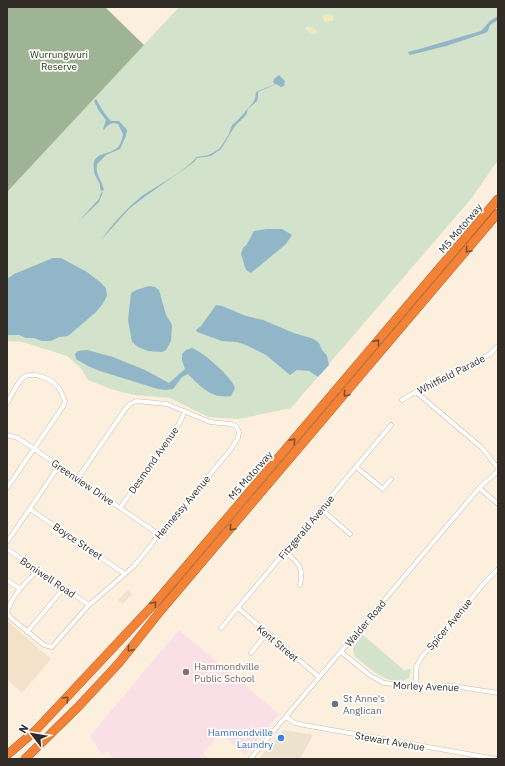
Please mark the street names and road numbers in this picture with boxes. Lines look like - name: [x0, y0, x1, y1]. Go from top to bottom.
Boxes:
- street label: M5 Motorway: [436, 201, 485, 256]
- street label: Whitfield Parade: [415, 352, 488, 397]
- street label: Desmond Avenue: [126, 424, 182, 496]
- street label: M5 Motorway: [226, 448, 275, 503]
- street label: Greenview Drive: [49, 457, 117, 509]
- street label: Hennessy Avenue: [152, 472, 213, 542]
- street label: Fitzgerald Avenue: [276, 492, 337, 562]
- street label: Boyce Street: [50, 520, 105, 563]
- street label: Boniwell Road: [17, 554, 78, 601]
- street label: Spicer Avenue: [424, 595, 475, 653]
- street label: Walder Road: [342, 597, 389, 649]
- street label: Kent Street: [254, 622, 302, 665]
- street label: Morley Avenue: [393, 679, 460, 694]
- street label: Stewart Avenue: [354, 729, 426, 754]

